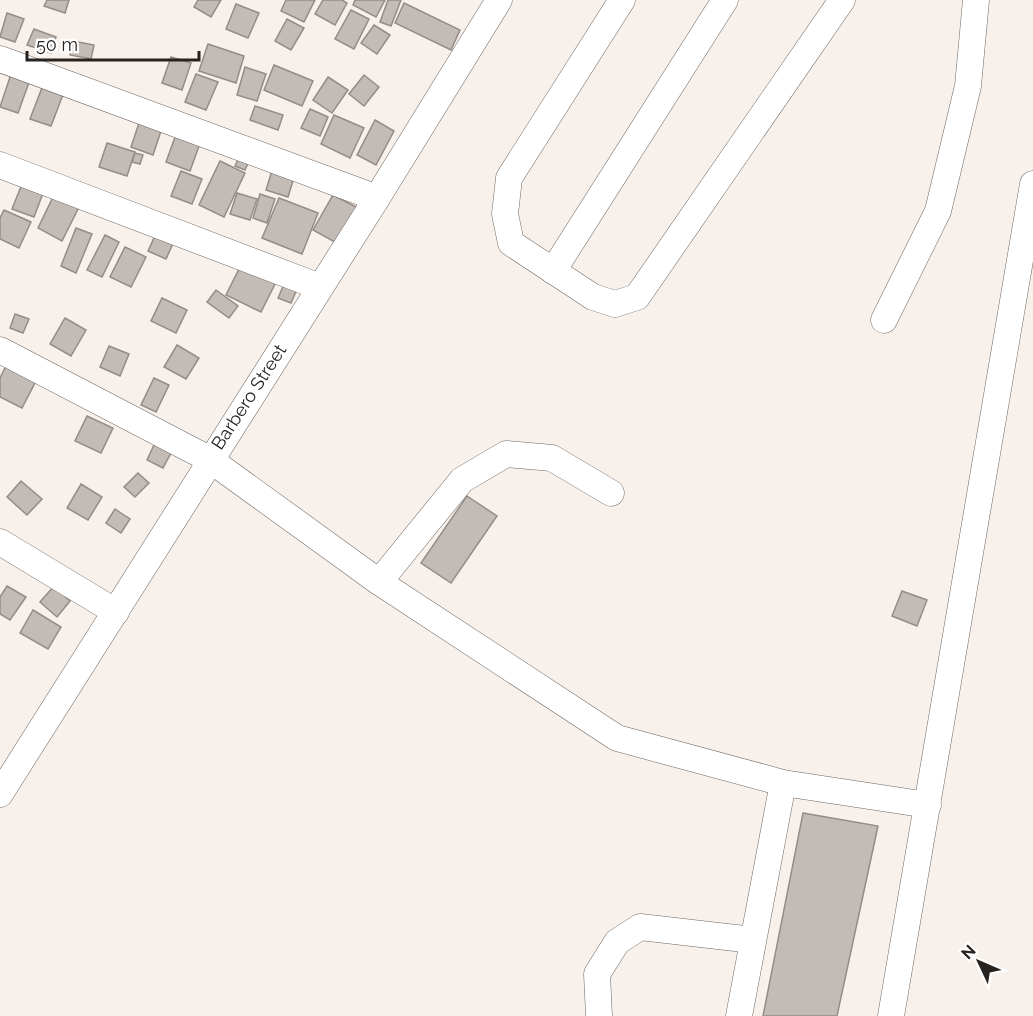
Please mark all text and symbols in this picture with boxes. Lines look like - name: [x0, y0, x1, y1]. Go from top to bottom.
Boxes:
- scale bar: [27, 24, 200, 62]
- text: 50 m: [36, 34, 78, 55]
- street label: Barbero Street: [207, 340, 290, 453]
- north arrow: [949, 932, 1009, 992]
- text: N: [957, 941, 980, 963]

